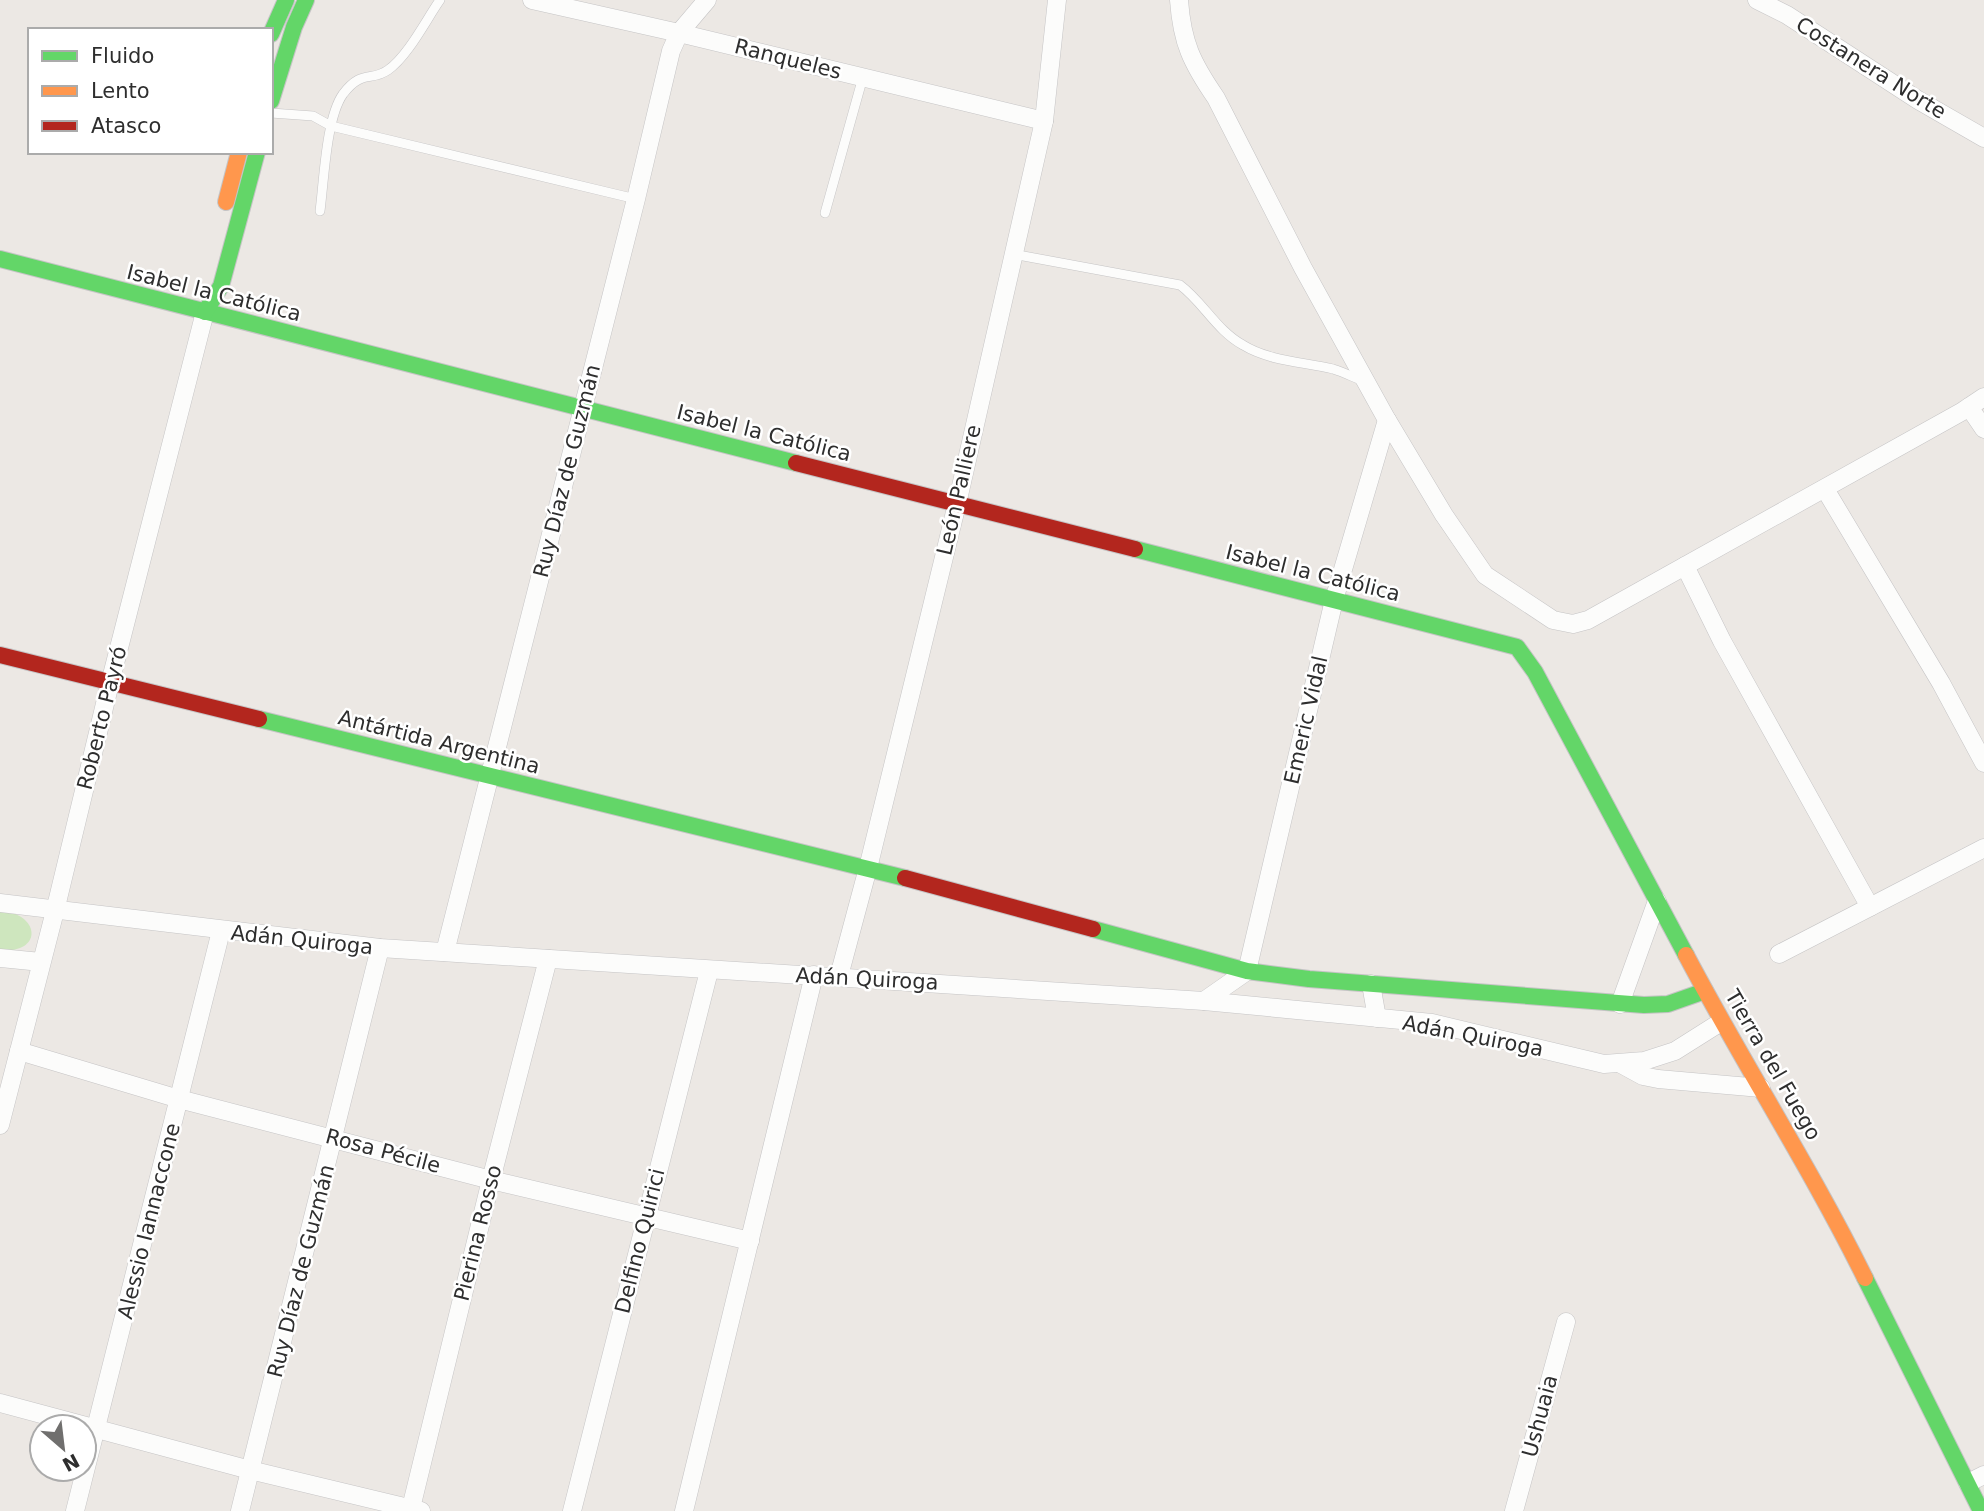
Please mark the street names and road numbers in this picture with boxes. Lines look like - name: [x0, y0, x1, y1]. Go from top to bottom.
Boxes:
- street label: Costanera Norte: [1792, 12, 1950, 124]
- street label: Ranqueles: [732, 34, 844, 84]
- street label: Isabel la Católica: [124, 260, 304, 326]
- street label: Ruy Díaz de Guzmán: [529, 362, 605, 580]
- street label: Isabel la Católica: [674, 400, 854, 466]
- street label: León Palliere: [932, 422, 986, 558]
- street label: Isabel la Católica: [1223, 540, 1403, 606]
- street label: Roberto Payró: [73, 644, 131, 792]
- street label: Emeric Vidal: [1280, 653, 1332, 787]
- street label: Antártida Argentina: [336, 705, 542, 779]
- street label: Adán Quiroga: [230, 921, 374, 959]
- street label: Adán Quiroga: [795, 963, 939, 995]
- street label: Tierra del Fuego: [1720, 985, 1826, 1144]
- street label: Adán Quiroga: [1400, 1011, 1546, 1061]
- street label: Alessio Iannaccone: [113, 1121, 185, 1321]
- street label: Rosa Pécile: [323, 1124, 443, 1178]
- street label: Ruy Díaz de Guzmán: [263, 1162, 339, 1380]
- street label: Pierina Rosso: [449, 1162, 507, 1304]
- street label: Delfino Quirici: [610, 1166, 670, 1316]
- street label: Ushuaia: [1517, 1372, 1563, 1460]

